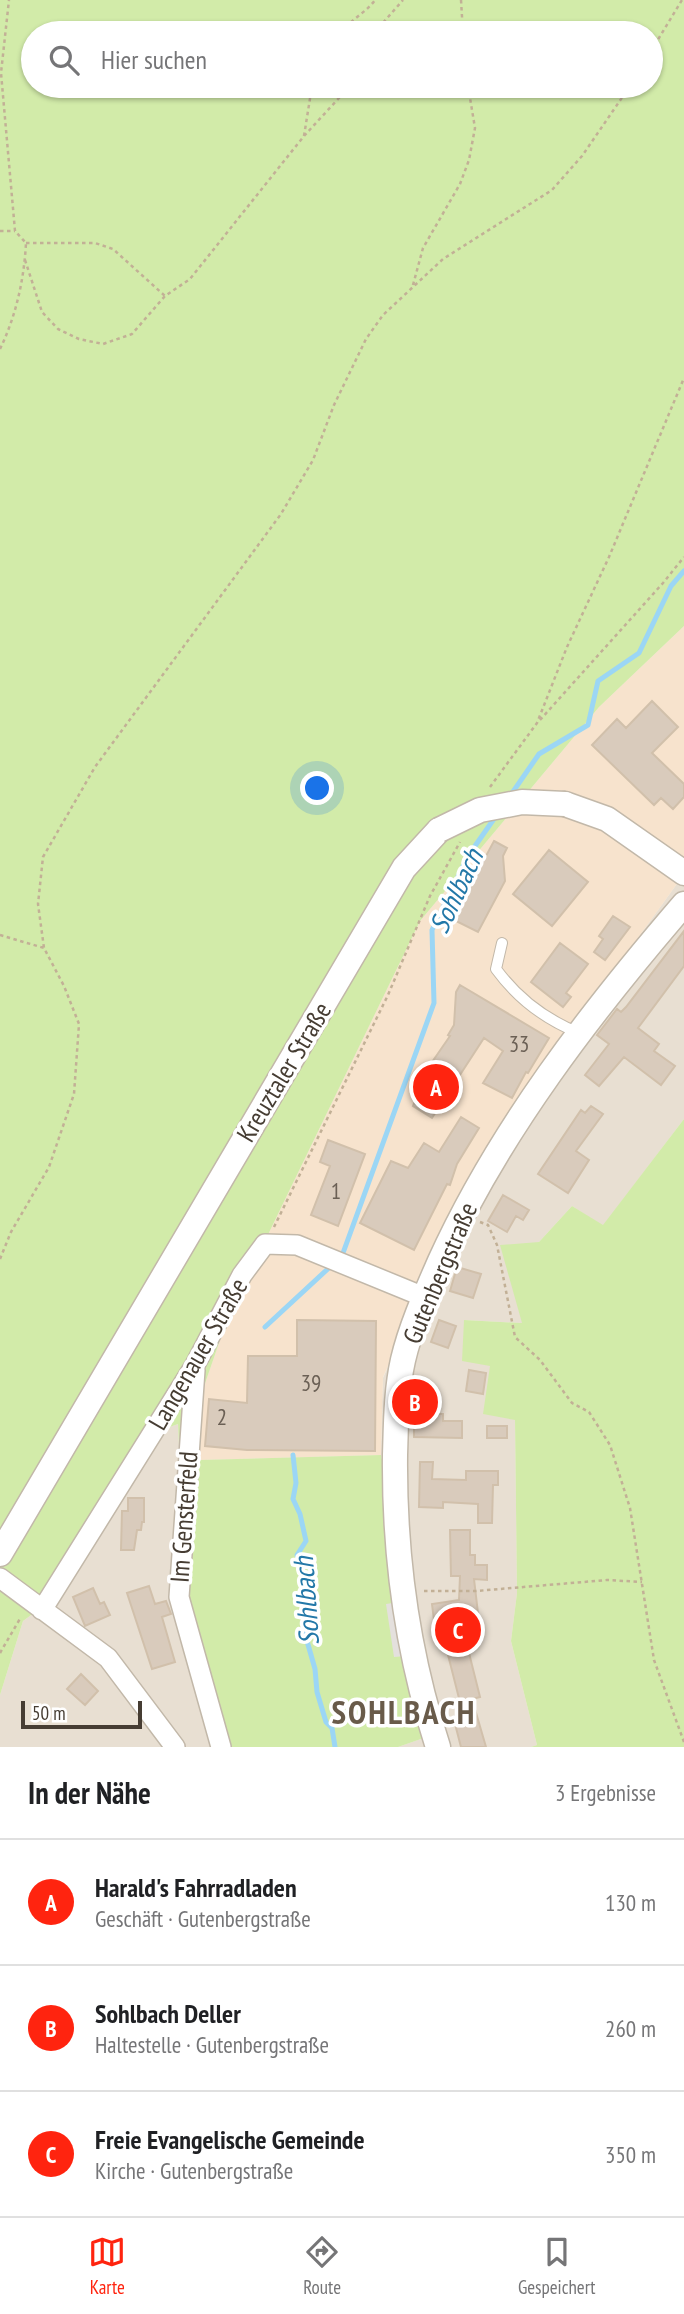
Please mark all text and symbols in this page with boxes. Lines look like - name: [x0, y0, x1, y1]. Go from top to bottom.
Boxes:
- search box: [21, 21, 663, 98]
- icon: search: [45, 41, 83, 79]
- text: Hier suchen: [101, 43, 207, 76]
- your location: [300, 771, 334, 805]
- water label: Sohlbach: [420, 841, 492, 939]
- street label: Kreuztaler Straße: [229, 996, 338, 1148]
- house number: 33: [509, 1029, 529, 1058]
- pin: A: [413, 1061, 459, 1113]
- house number: 1: [331, 1176, 341, 1205]
- street label: Gutenbergstraße: [395, 1197, 484, 1348]
- street label: Langenauer Straße: [141, 1272, 254, 1436]
- house number: 39: [301, 1368, 321, 1397]
- pin: B: [392, 1376, 438, 1428]
- house number: 2: [217, 1402, 227, 1431]
- street label: Im Gensterfeld: [162, 1450, 205, 1584]
- water label: Sohlbach: [284, 1554, 327, 1647]
- pin: C: [435, 1604, 481, 1656]
- district label: SOHLBACH: [332, 1690, 476, 1733]
- scale bar: [21, 1698, 142, 1730]
- text: 50 m: [32, 1701, 66, 1725]
- text: In der Nähe: [28, 1773, 151, 1812]
- text: 3 Ergebnisse: [555, 1778, 656, 1807]
- text: Harald's Fahrradladen: [95, 1871, 297, 1904]
- text: A: [45, 1888, 57, 1917]
- text: 130 m: [605, 1888, 656, 1917]
- text: Geschäft · Gutenbergstraße: [95, 1904, 311, 1933]
- text: Sohlbach Deller: [95, 1997, 241, 2030]
- text: B: [45, 2014, 57, 2043]
- text: 260 m: [605, 2014, 656, 2043]
- text: Haltestelle · Gutenbergstraße: [95, 2030, 329, 2059]
- text: Freie Evangelische Gemeinde: [95, 2123, 365, 2156]
- text: C: [46, 2140, 56, 2169]
- text: 350 m: [605, 2140, 656, 2169]
- text: Kirche · Gutenbergstraße: [95, 2156, 293, 2185]
- tab: Karte: [88, 2233, 126, 2299]
- tab: Route: [303, 2233, 341, 2299]
- tab: Gespeichert: [518, 2233, 596, 2299]

